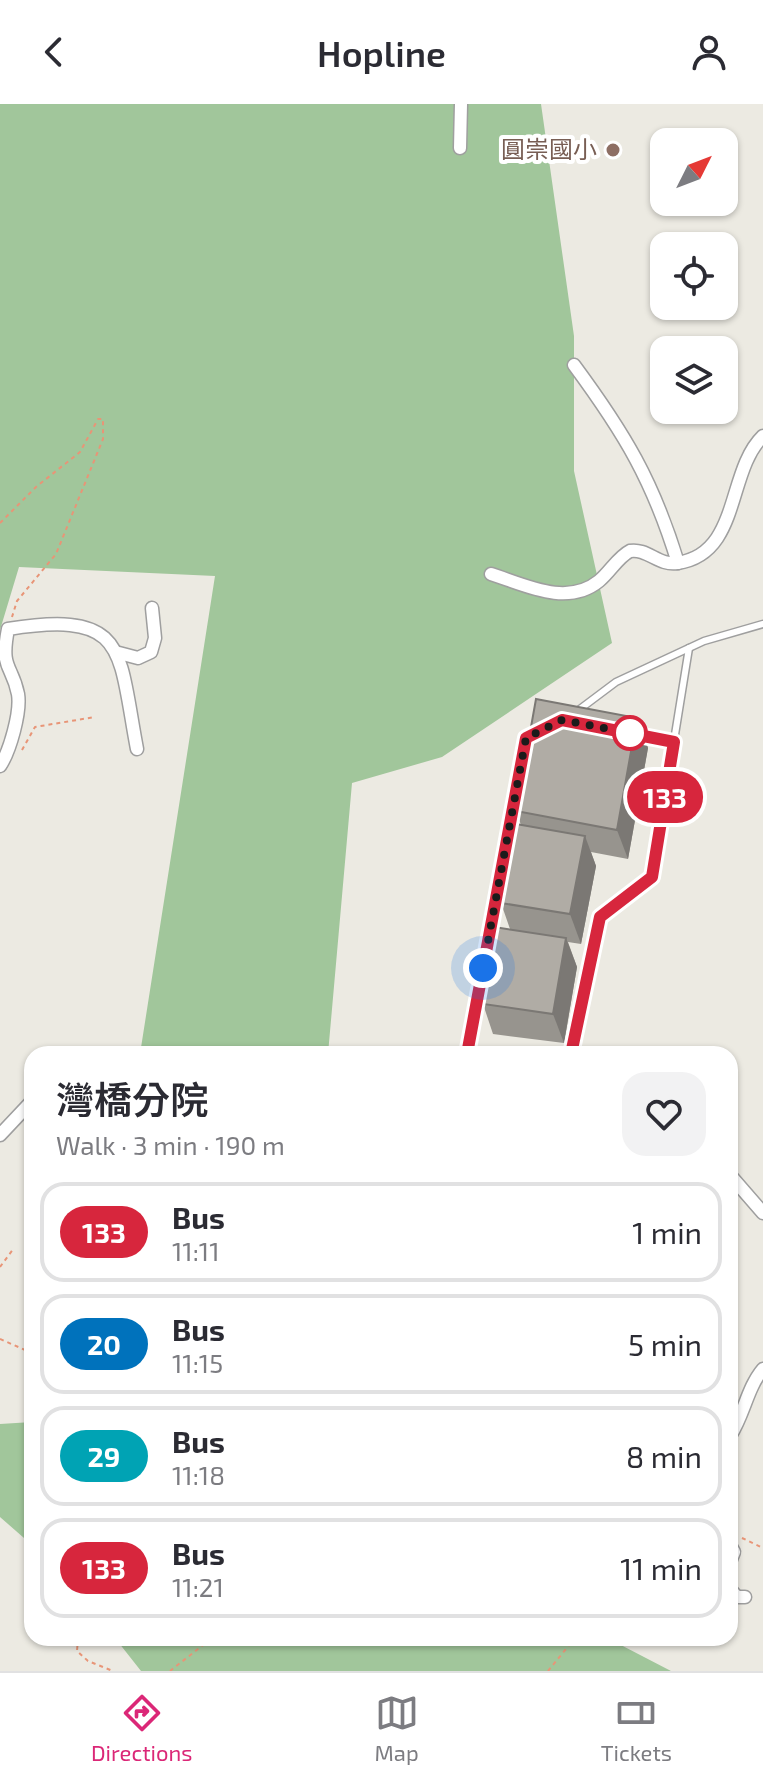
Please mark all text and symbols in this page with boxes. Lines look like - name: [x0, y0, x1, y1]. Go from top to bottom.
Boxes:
- icon: back: [32, 30, 76, 74]
- icon: person: [687, 30, 731, 74]
- text: Hopline: [317, 31, 446, 74]
- north arrow: [650, 128, 738, 216]
- map controls: [650, 128, 738, 424]
- place label: 圓崇國小: [501, 134, 597, 163]
- marker: 圓崇國小: [604, 141, 622, 159]
- button: locate: [650, 232, 738, 320]
- button: layers: [650, 336, 738, 424]
- unlabelled marker: [613, 716, 647, 750]
- line badge: 133: [619, 771, 711, 823]
- text: 133: [643, 780, 687, 814]
- your location: [463, 948, 503, 988]
- button: heart: [622, 1072, 706, 1156]
- text: 灣橋分院: [56, 1076, 208, 1122]
- text: Walk · 3 min · 190 m: [56, 1129, 285, 1160]
- text: Bus: [172, 1199, 225, 1235]
- text: 1 min: [632, 1214, 702, 1250]
- text: 133: [82, 1215, 126, 1249]
- text: 11:11: [172, 1235, 220, 1266]
- text: Bus: [172, 1311, 225, 1347]
- text: 5 min: [628, 1326, 702, 1362]
- text: 20: [87, 1327, 121, 1361]
- text: 11:15: [172, 1347, 223, 1378]
- text: Bus: [172, 1423, 225, 1459]
- text: 8 min: [626, 1438, 702, 1474]
- text: 29: [88, 1439, 120, 1473]
- text: 11:18: [172, 1459, 225, 1490]
- text: Bus: [172, 1535, 225, 1571]
- text: 11 min: [620, 1550, 702, 1586]
- text: 133: [82, 1551, 126, 1585]
- text: 11:21: [172, 1571, 224, 1602]
- tab: Directions: [91, 1691, 192, 1765]
- tab: Map: [375, 1691, 419, 1765]
- tab: Tickets: [601, 1691, 672, 1765]

